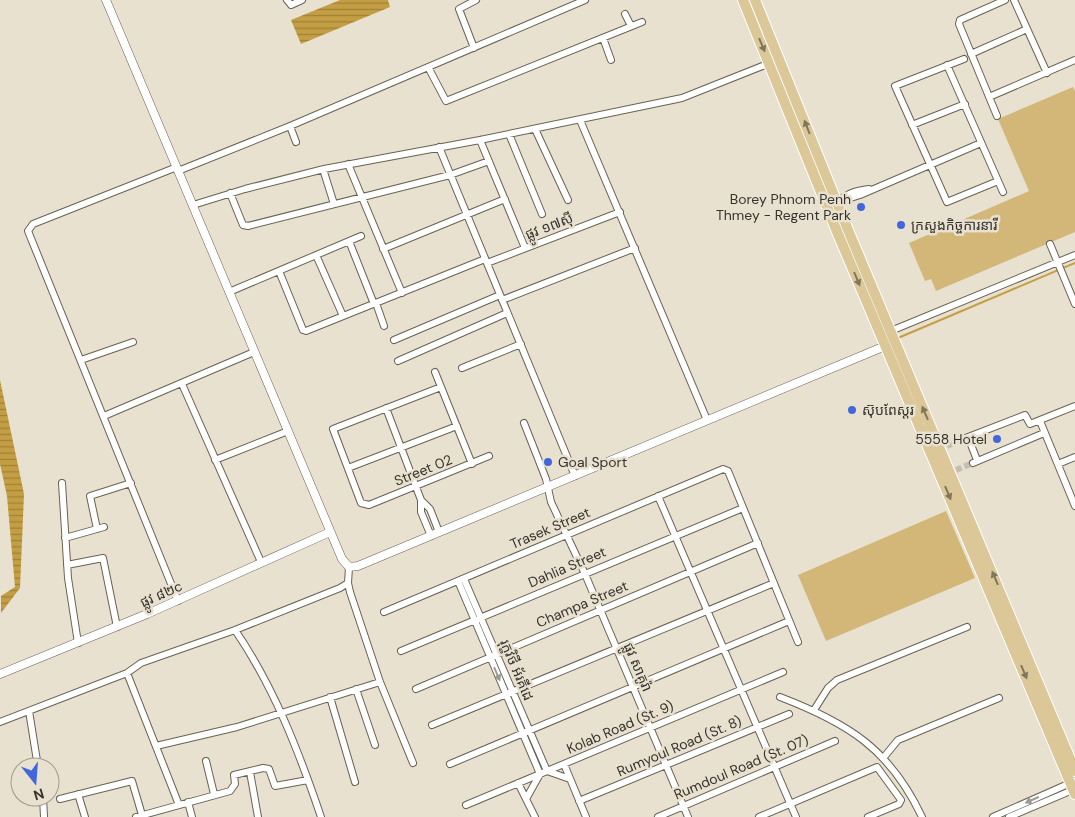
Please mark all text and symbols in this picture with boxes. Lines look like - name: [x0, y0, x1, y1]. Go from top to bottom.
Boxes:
- one-way arrow: [759, 38, 767, 52]
- one-way arrow: [802, 120, 810, 134]
- place label: Borey Phnom Penh Thmey - Regent Park: [716, 190, 851, 224]
- marker: Borey Phnom Penh Thmey - Regent Park: [855, 201, 867, 213]
- street label: ផ្លូវ ១៧ស៊ី: [522, 209, 577, 246]
- place label: ក្រសួងកិច្ចការនារី: [911, 216, 998, 234]
- marker: ក្រសួងកិច្ចការនារី: [895, 219, 907, 231]
- one-way arrow: [854, 272, 862, 286]
- place label: ស៊ុបពែស្តរ: [862, 401, 914, 419]
- marker: ស៊ុបពែស្តរ: [846, 404, 858, 416]
- one-way arrow: [920, 406, 928, 420]
- place label: 5558 Hotel: [915, 430, 987, 448]
- marker: 5558 Hotel: [991, 433, 1003, 445]
- street label: Street 02: [391, 450, 455, 490]
- place label: Goal Sport: [558, 453, 627, 471]
- marker: Goal Sport: [542, 456, 554, 468]
- one-way arrow: [944, 486, 952, 501]
- street label: Trasek Street: [507, 503, 593, 553]
- street label: Dahlia Street: [525, 543, 609, 591]
- one-way arrow: [990, 571, 998, 585]
- street label: ផ្លូវ ៨២c: [137, 577, 186, 614]
- street label: Champa Street: [533, 577, 631, 631]
- street label: រុក្ខវិថី អ័រគីដេ: [496, 637, 538, 704]
- street label: ផ្លូវ សាគូរ៉ា: [617, 640, 656, 696]
- one-way arrow: [1020, 665, 1028, 679]
- one-way arrow: [494, 667, 502, 681]
- street label: Kolab Road (St. 9): [564, 696, 676, 758]
- street label: Rumyoul Road (St. 8): [614, 712, 744, 780]
- street label: Rumdoul Road (St. 07): [671, 730, 811, 804]
- north arrow: [10, 757, 60, 807]
- text: N: [31, 784, 46, 805]
- one-way arrow: [1025, 796, 1039, 804]

